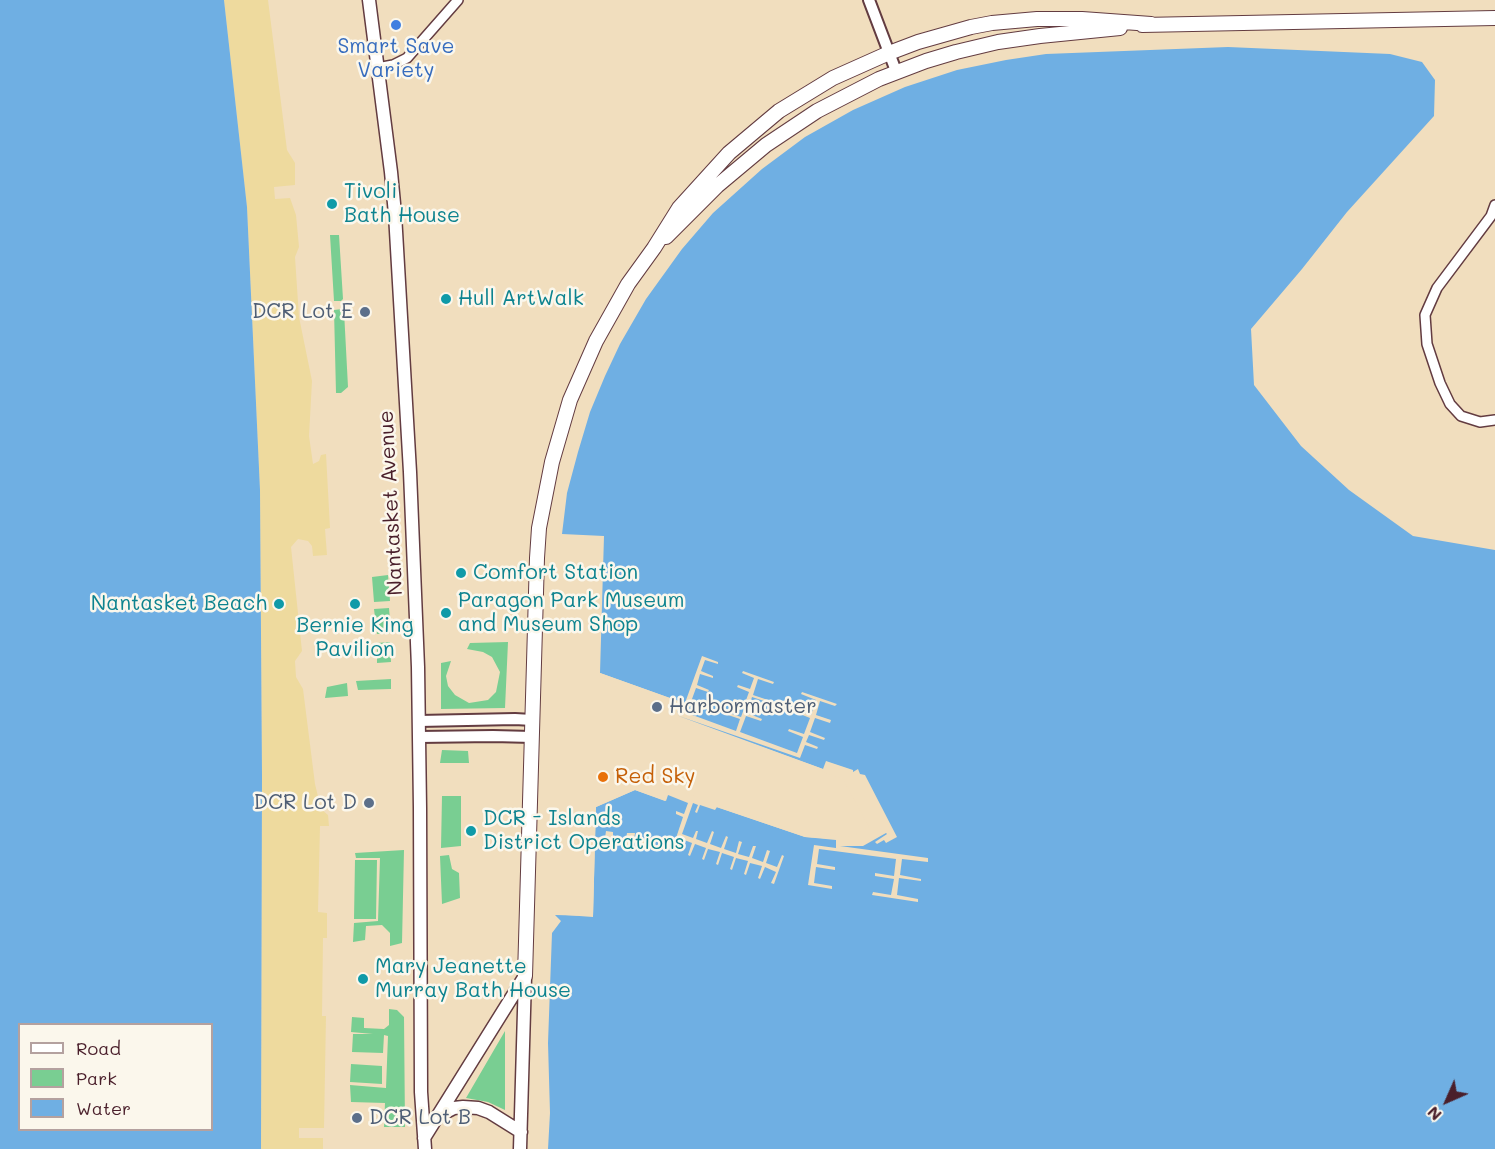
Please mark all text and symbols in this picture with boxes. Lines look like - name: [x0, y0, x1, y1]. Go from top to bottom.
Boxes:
- marker: Smart Save Variety: [389, 18, 403, 32]
- place label: Smart Save Variety: [337, 34, 455, 84]
- place label: Tivoli Bath House: [344, 179, 460, 229]
- marker: Tivoli Bath House: [325, 197, 339, 211]
- place label: Hull ArtWalk: [458, 286, 584, 312]
- marker: Hull ArtWalk: [439, 292, 453, 306]
- place label: DCR Lot E: [252, 299, 353, 325]
- marker: DCR Lot E: [358, 305, 372, 319]
- street label: Nantasket Avenue: [374, 410, 408, 596]
- place label: Comfort Station: [473, 560, 638, 586]
- marker: Comfort Station: [454, 566, 468, 580]
- place label: Paragon Park Museum and Museum Shop: [458, 588, 685, 638]
- place label: Nantasket Beach: [91, 591, 267, 617]
- marker: Nantasket Beach: [272, 597, 286, 611]
- marker: Bernie King Pavilion: [348, 597, 362, 611]
- marker: Paragon Park Museum and Museum Shop: [439, 606, 453, 620]
- place label: Bernie King Pavilion: [296, 613, 414, 663]
- place label: Harbormaster: [669, 694, 817, 720]
- marker: Harbormaster: [650, 700, 664, 714]
- place label: Red Sky: [615, 764, 695, 790]
- marker: Red Sky: [596, 770, 610, 784]
- place label: DCR Lot D: [254, 790, 357, 816]
- marker: DCR Lot D: [362, 796, 376, 810]
- place label: DCR - Islands District Operations: [483, 806, 685, 856]
- marker: DCR - Islands District Operations: [464, 824, 478, 838]
- place label: Mary Jeanette Murray Bath House: [375, 954, 571, 1004]
- marker: Mary Jeanette Murray Bath House: [356, 972, 370, 986]
- legend: [18, 1023, 213, 1131]
- text: Road: [76, 1036, 121, 1060]
- text: Park: [76, 1066, 117, 1090]
- north arrow: [1417, 1071, 1477, 1131]
- text: Water: [76, 1096, 131, 1120]
- text: N: [1422, 1102, 1446, 1126]
- place label: DCR Lot B: [369, 1105, 471, 1131]
- marker: DCR Lot B: [350, 1111, 364, 1125]

